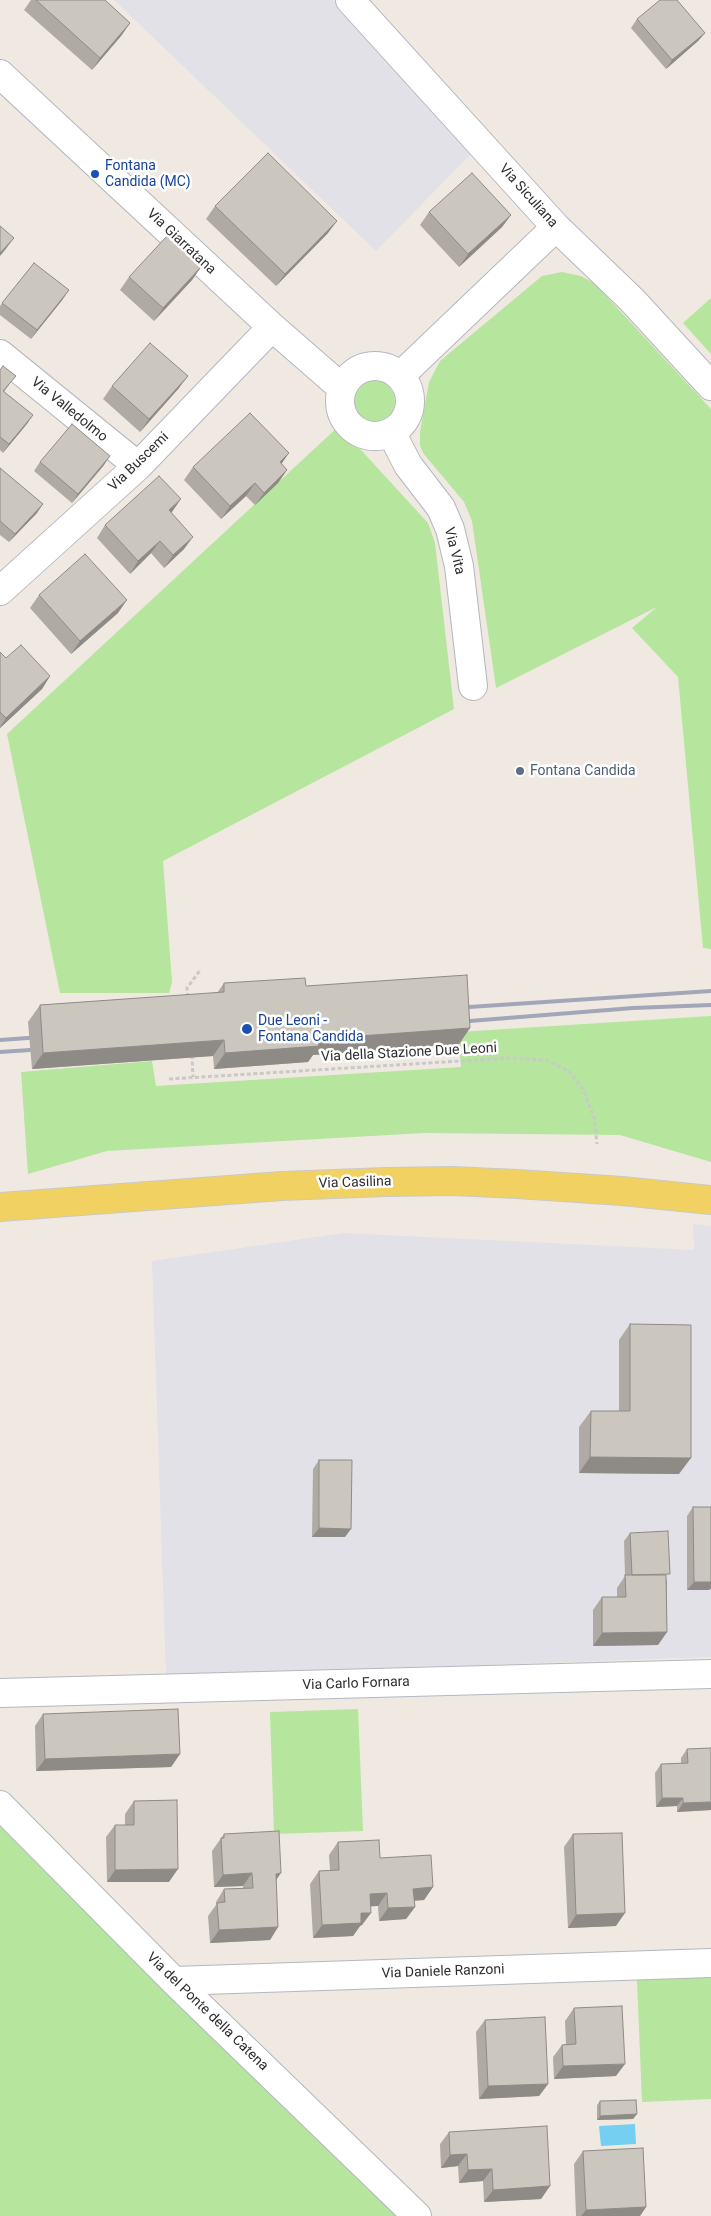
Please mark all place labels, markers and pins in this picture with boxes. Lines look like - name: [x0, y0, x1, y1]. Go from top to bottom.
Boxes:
- place label: Fontana Candida (MC): [105, 158, 191, 190]
- marker: Fontana Candida (MC): [89, 168, 101, 180]
- place label: Fontana Candida: [530, 763, 636, 779]
- marker: Fontana Candida: [514, 765, 526, 777]
- place label: Due Leoni - Fontana Candida: [258, 1013, 364, 1046]
- marker: Due Leoni - Fontana Candida: [240, 1022, 254, 1036]

